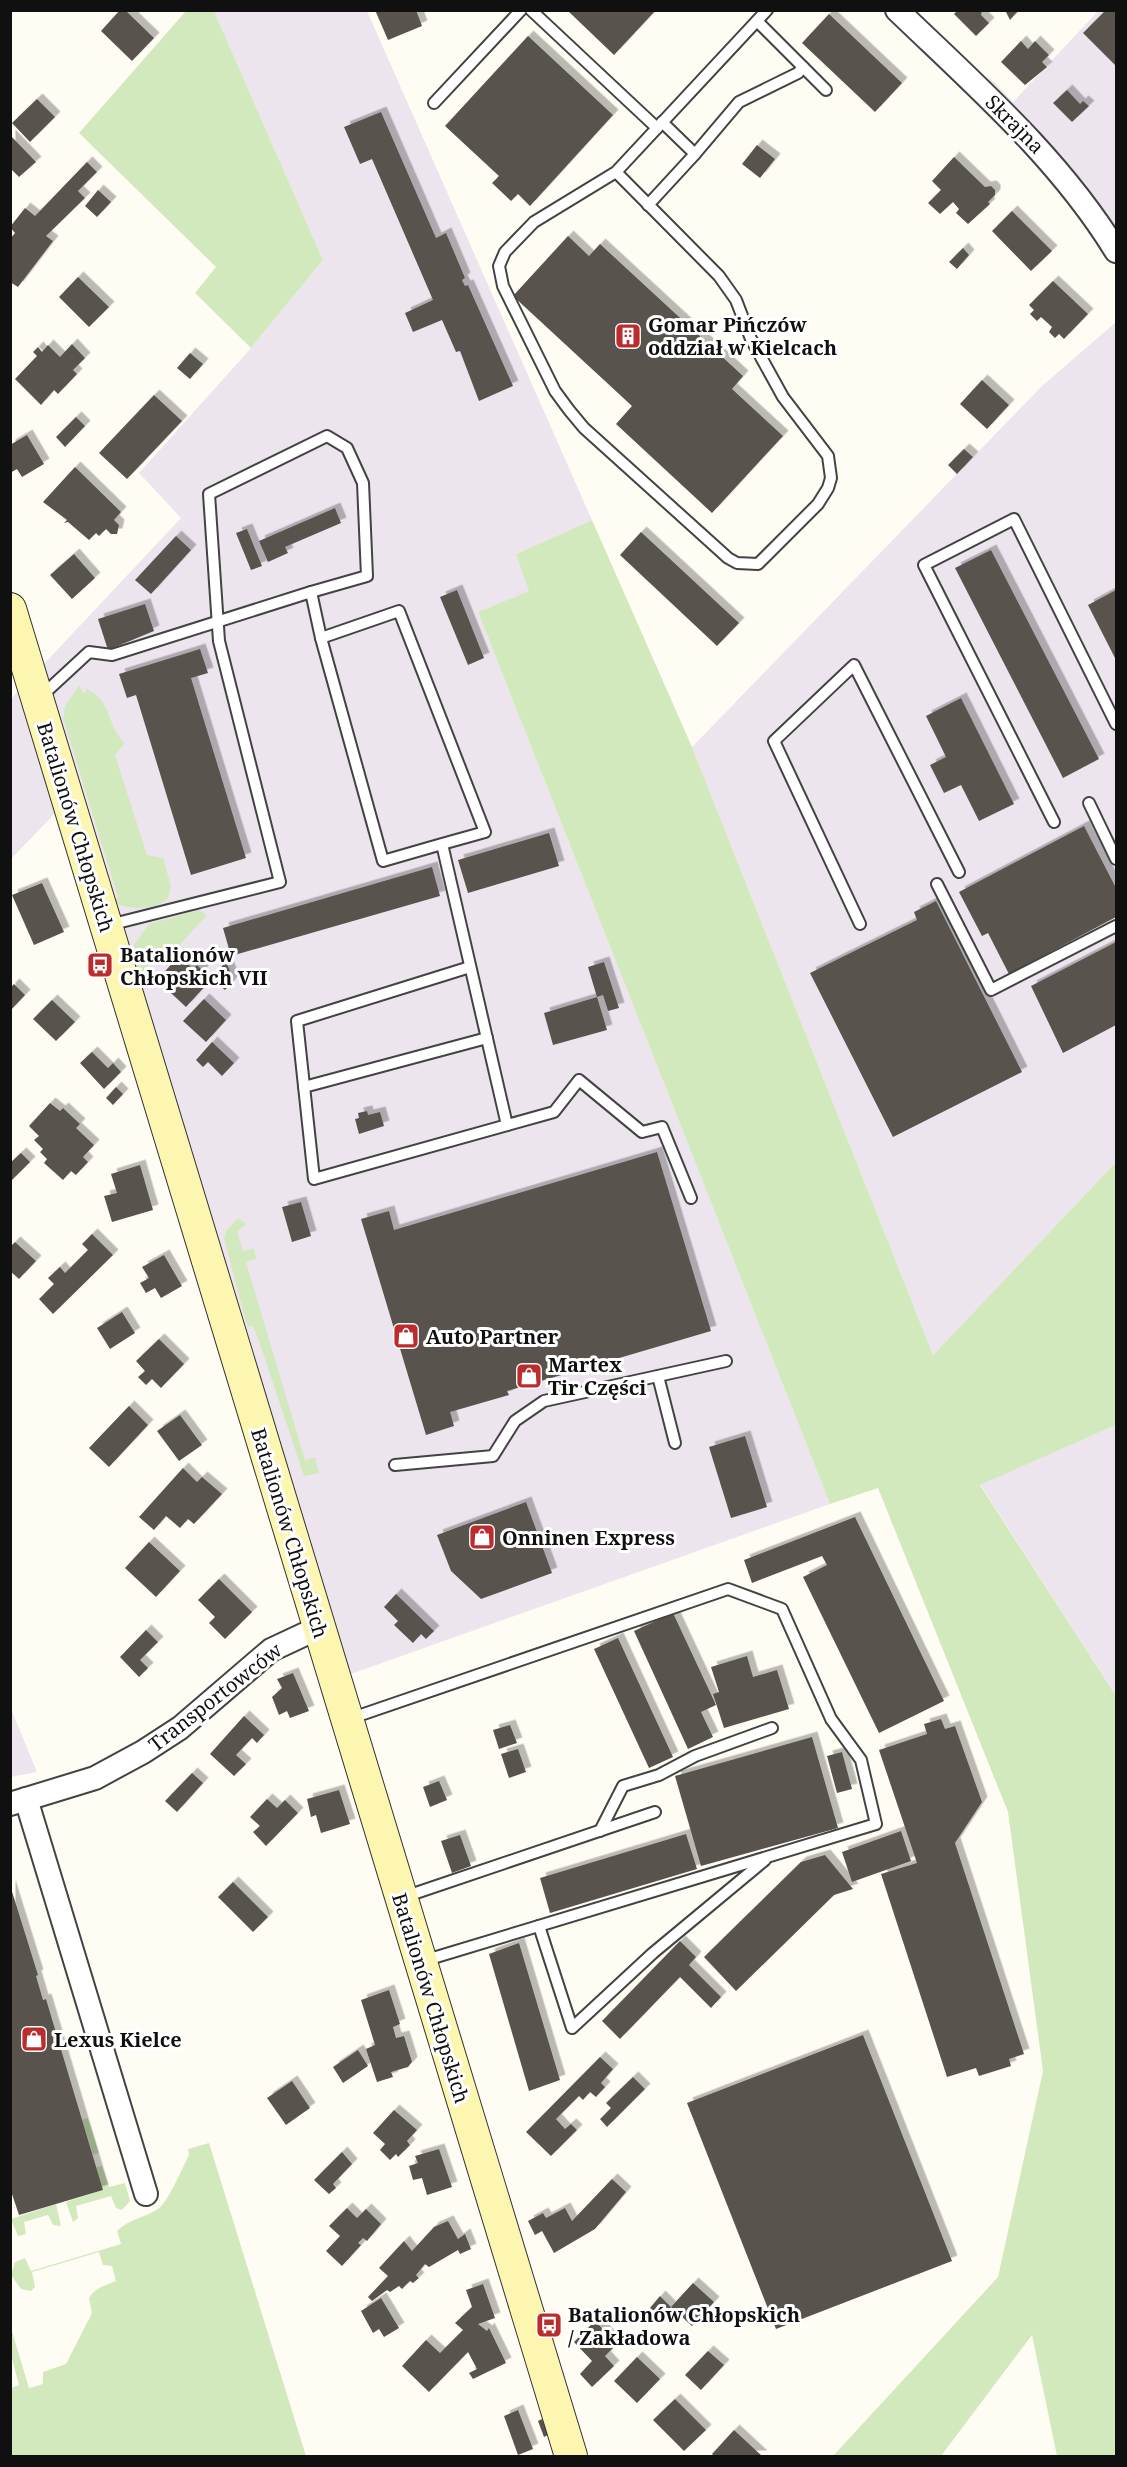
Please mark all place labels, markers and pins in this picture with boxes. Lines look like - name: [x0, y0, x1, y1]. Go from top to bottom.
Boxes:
- place label: Gomar Pińczów oddział w Kielcach: [648, 311, 837, 361]
- building icon: Gomar Pińczów oddział w Kielcach: [613, 321, 643, 351]
- place label: Batalionów Chłopskich VII: [120, 941, 267, 991]
- bus stop icon: Batalionów Chłopskich VII: [85, 950, 115, 980]
- shop icon: Auto Partner: [391, 1321, 421, 1351]
- place label: Auto Partner: [426, 1323, 559, 1350]
- place label: Martex Tir Części: [548, 1351, 646, 1401]
- shop icon: Martex Tir Części: [514, 1361, 544, 1391]
- shop icon: Onninen Express: [467, 1522, 497, 1552]
- place label: Onninen Express: [502, 1524, 675, 1551]
- shop icon: Lexus Kielce: [19, 2024, 49, 2054]
- place label: Lexus Kielce: [54, 2026, 182, 2053]
- place label: Batalionów Chłopskich / Zakładowa: [568, 2301, 800, 2351]
- bus stop icon: Batalionów Chłopskich / Zakładowa: [534, 2310, 564, 2340]

